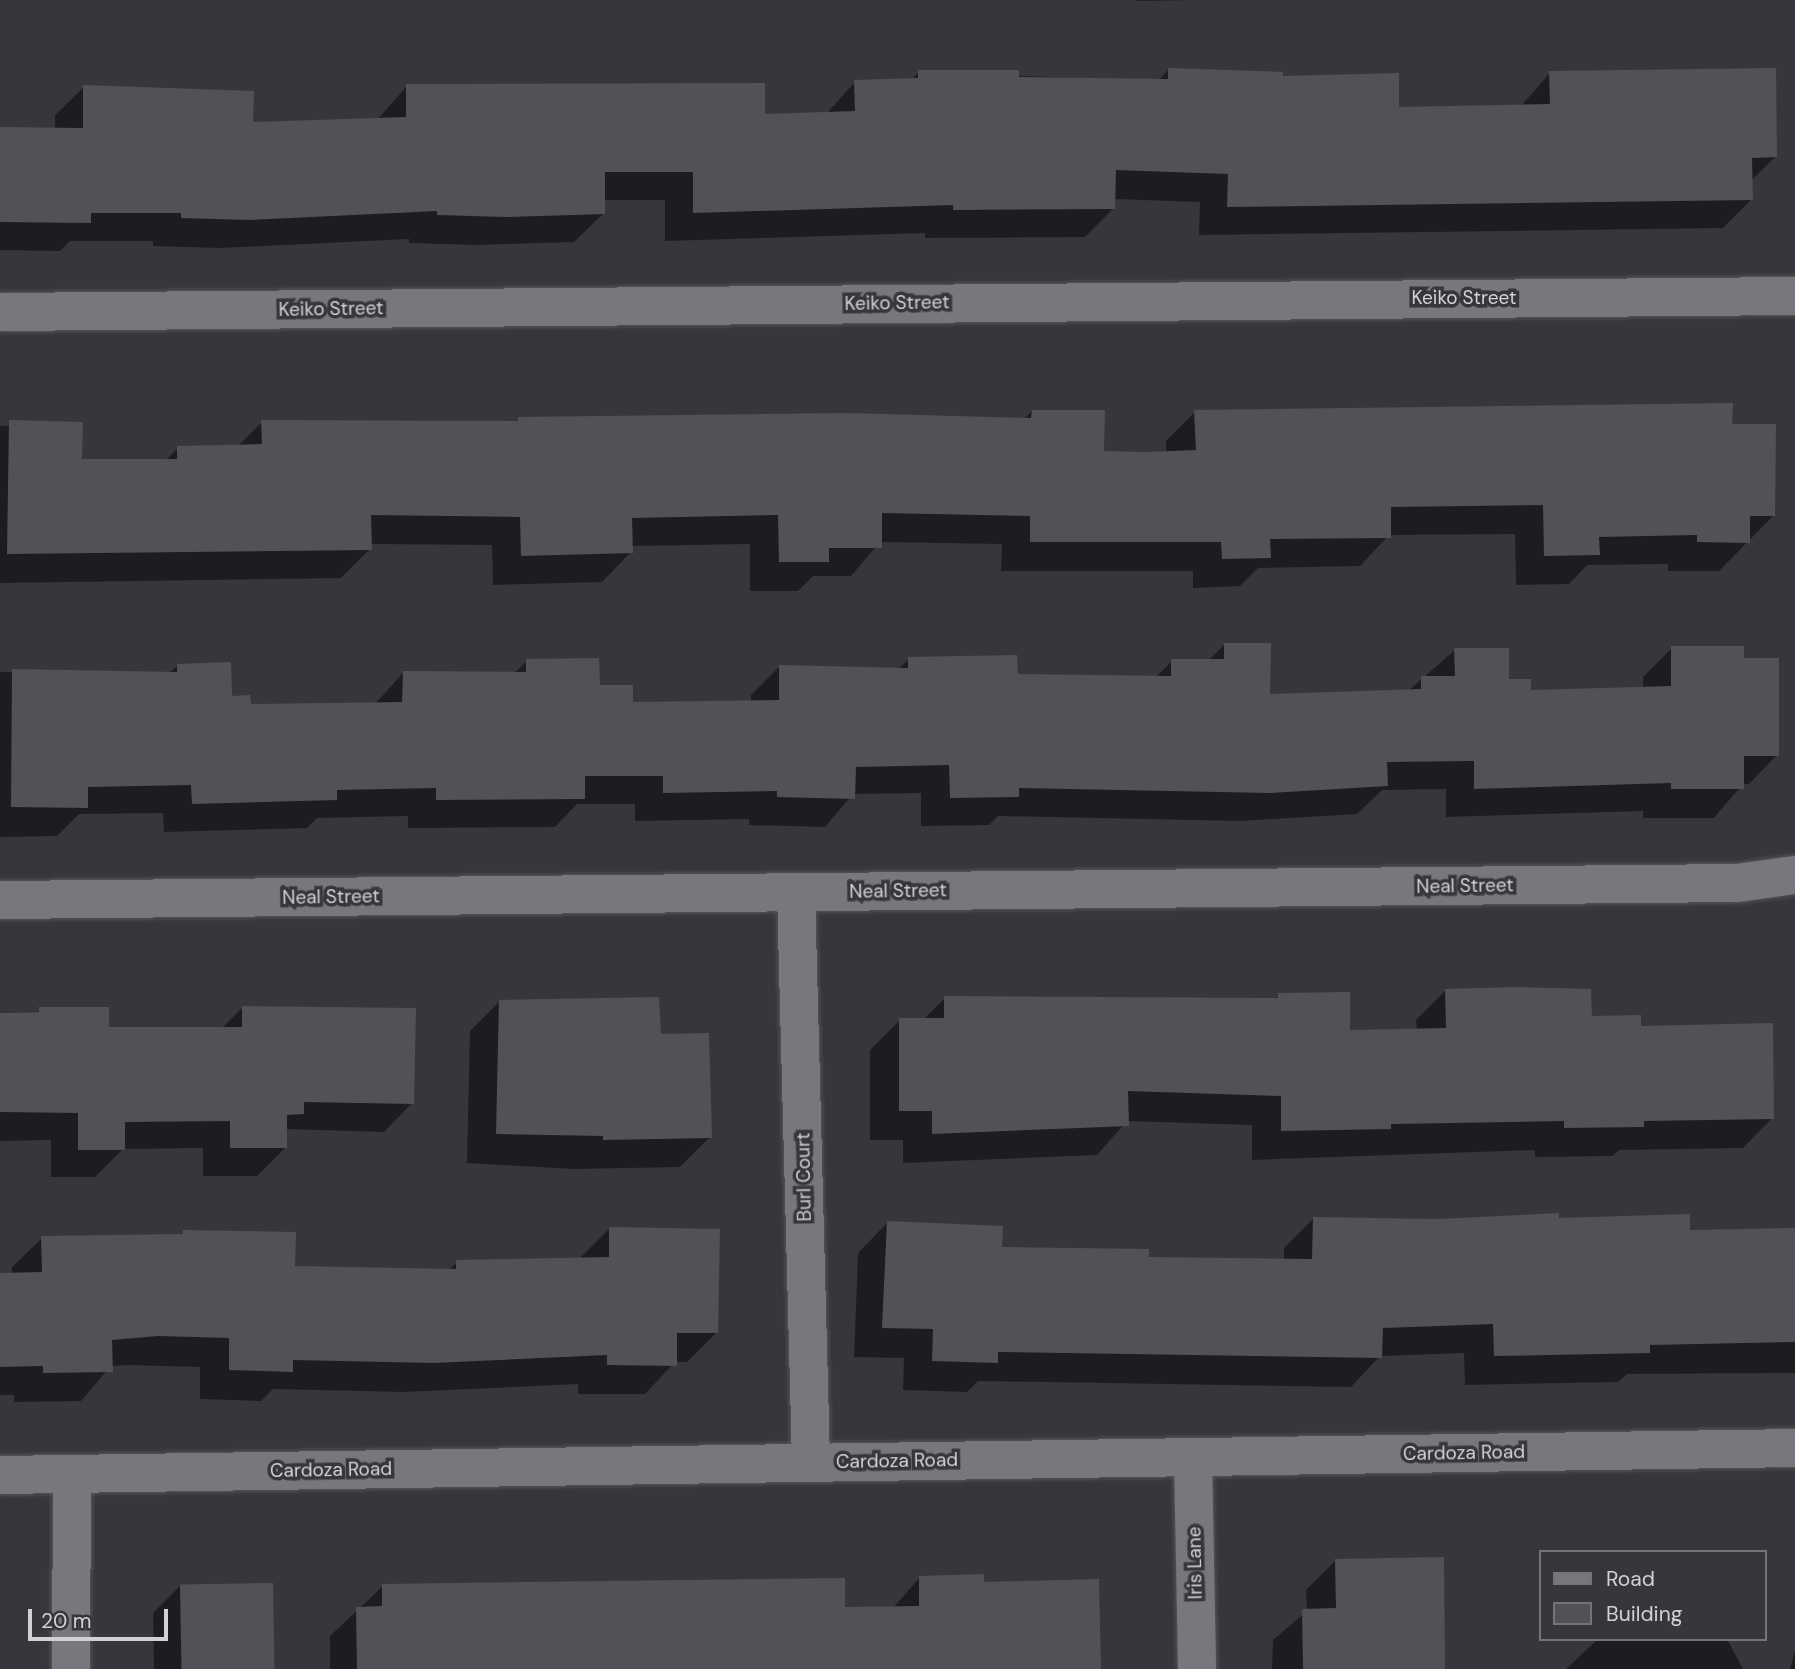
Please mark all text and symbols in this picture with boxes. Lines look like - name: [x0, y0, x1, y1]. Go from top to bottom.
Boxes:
- street label: Keiko Street: [1412, 287, 1516, 309]
- street label: Keiko Street: [844, 291, 950, 315]
- street label: Keiko Street: [278, 297, 384, 321]
- street label: Neal Street: [1416, 874, 1514, 898]
- street label: Neal Street: [849, 879, 947, 903]
- street label: Neal Street: [282, 885, 380, 909]
- street label: Burl Court: [792, 1132, 816, 1222]
- street label: Cardoza Road: [1403, 1441, 1525, 1465]
- street label: Cardoza Road: [836, 1449, 958, 1473]
- street label: Cardoza Road: [270, 1458, 392, 1482]
- street label: Iris Lane: [1183, 1526, 1207, 1600]
- legend: [1540, 1550, 1767, 1641]
- text: Road: [1606, 1565, 1655, 1593]
- scale bar: [32, 1596, 172, 1640]
- text: Building: [1606, 1600, 1682, 1628]
- text: 20 m: [41, 1607, 92, 1635]

